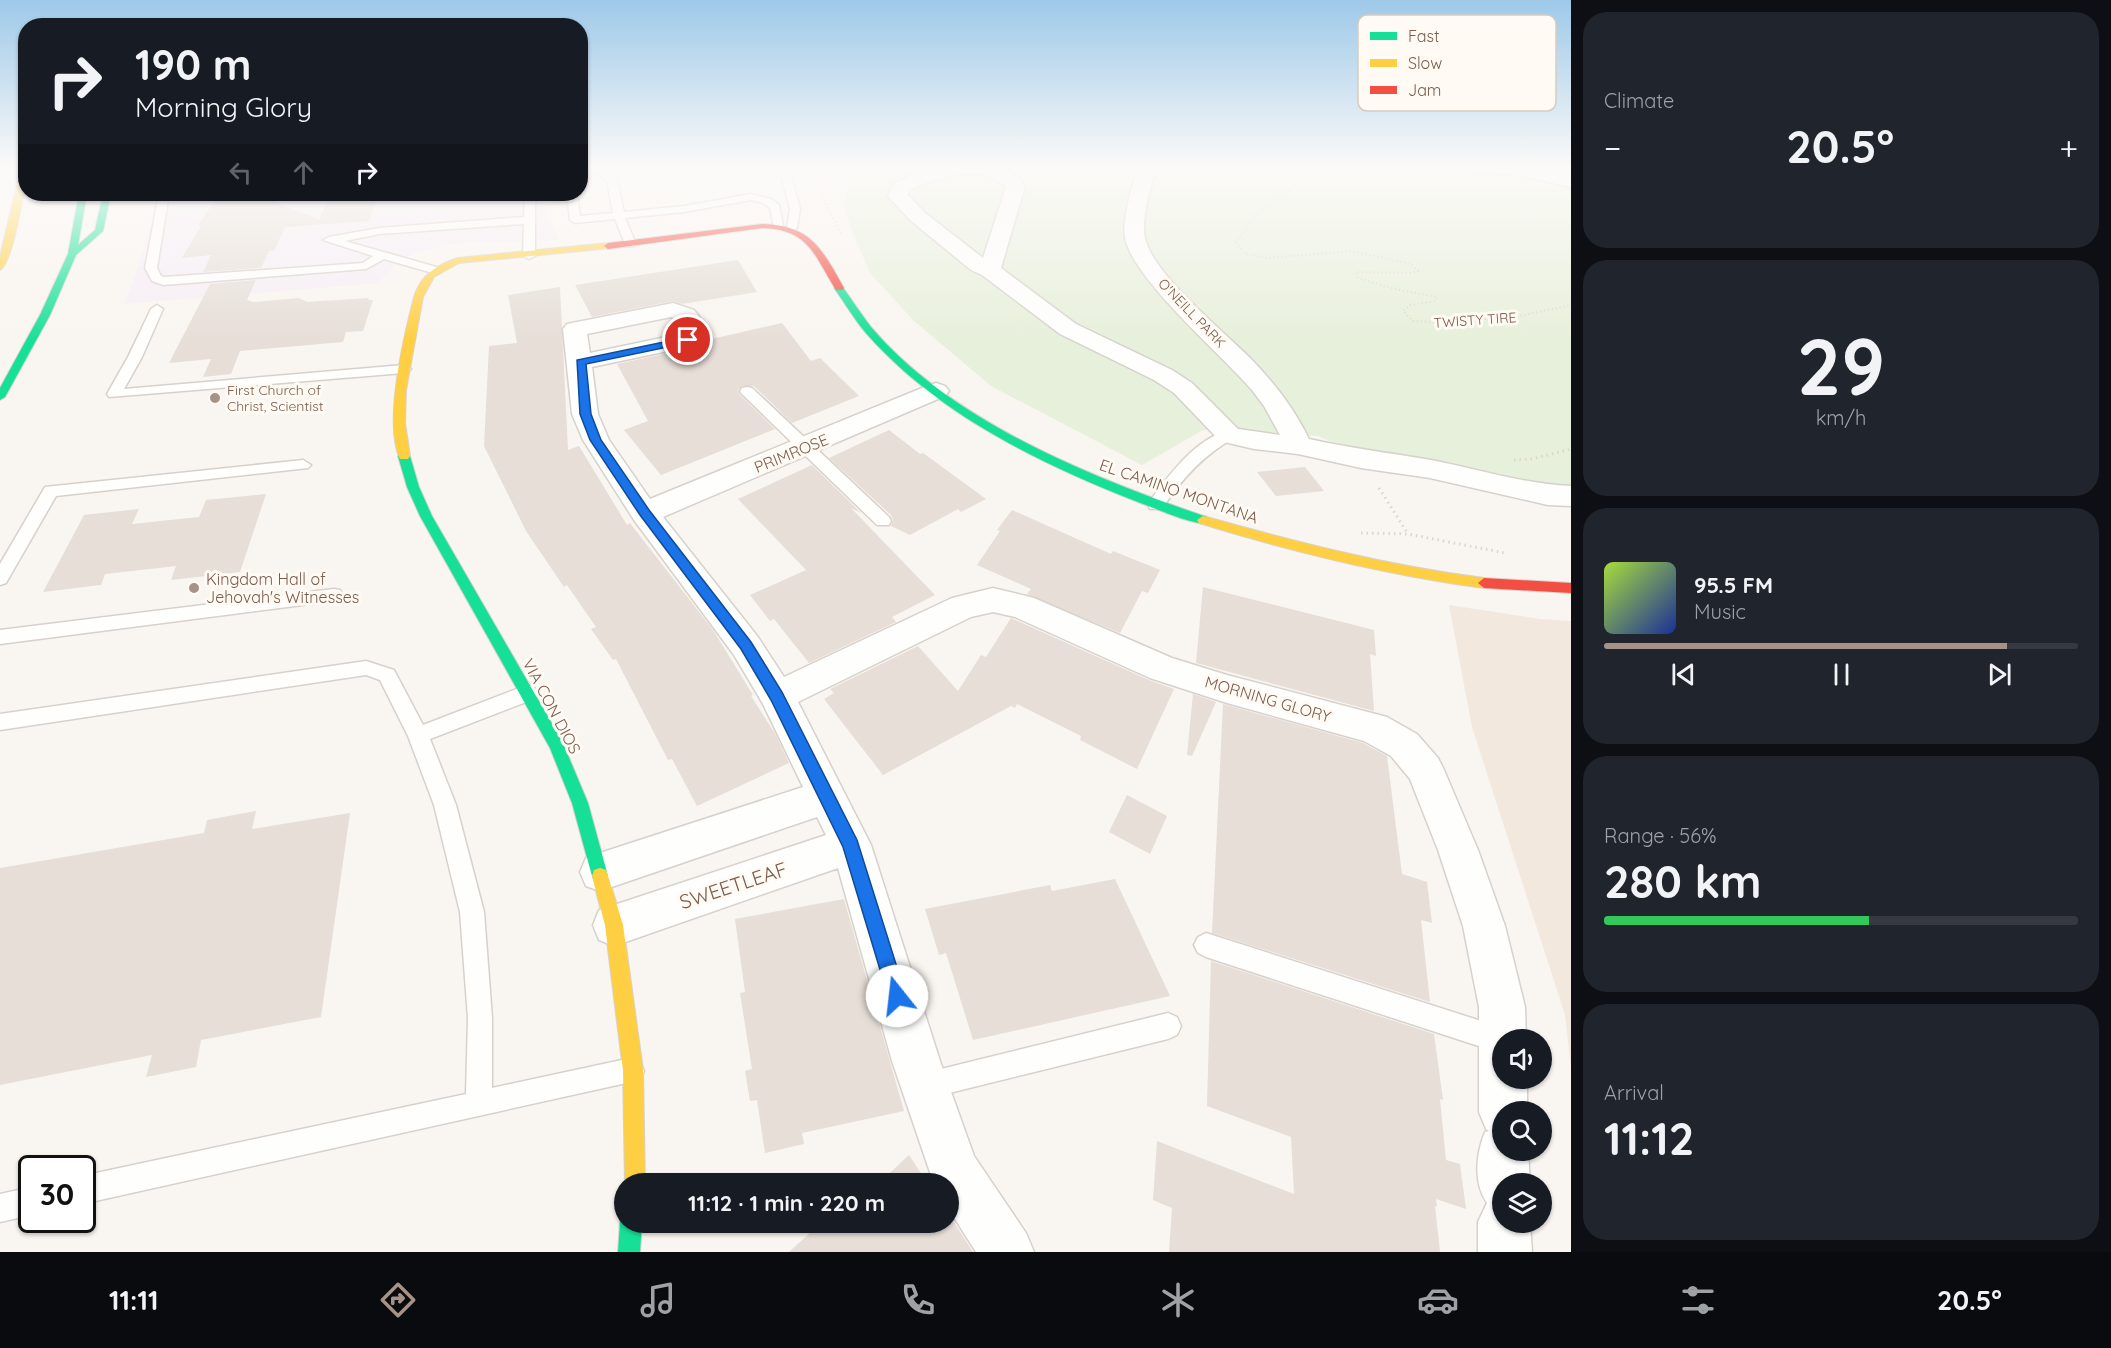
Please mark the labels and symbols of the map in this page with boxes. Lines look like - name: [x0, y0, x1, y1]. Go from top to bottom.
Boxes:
- legend: [1358, 15, 1556, 111]
- text: Fast: [1408, 26, 1439, 46]
- text: Slow: [1408, 53, 1442, 73]
- text: Jam: [1408, 80, 1441, 100]
- street label: O'NEILL PARK: [1154, 275, 1230, 351]
- street label: TWISTY TIRE: [1433, 308, 1517, 332]
- pin: [662, 314, 713, 365]
- place label: First Church of Christ, Scientist: [227, 381, 324, 415]
- marker: First Church of Christ, Scientist: [208, 391, 222, 405]
- street label: PRIMROSE: [751, 429, 831, 477]
- street label: EL CAMINO MONTANA: [1097, 454, 1261, 528]
- place label: Kingdom Hall of Jehovah's Witnesses: [206, 569, 359, 607]
- marker: Kingdom Hall of Jehovah's Witnesses: [187, 581, 201, 595]
- street label: VIA CON DIOS: [519, 655, 585, 757]
- street label: MORNING GLORY: [1203, 671, 1333, 727]
- street label: SWEETLEAF: [676, 856, 790, 914]
- position arrow: [865, 964, 929, 1028]
- speed limit sign: 30: [18, 1155, 96, 1233]

